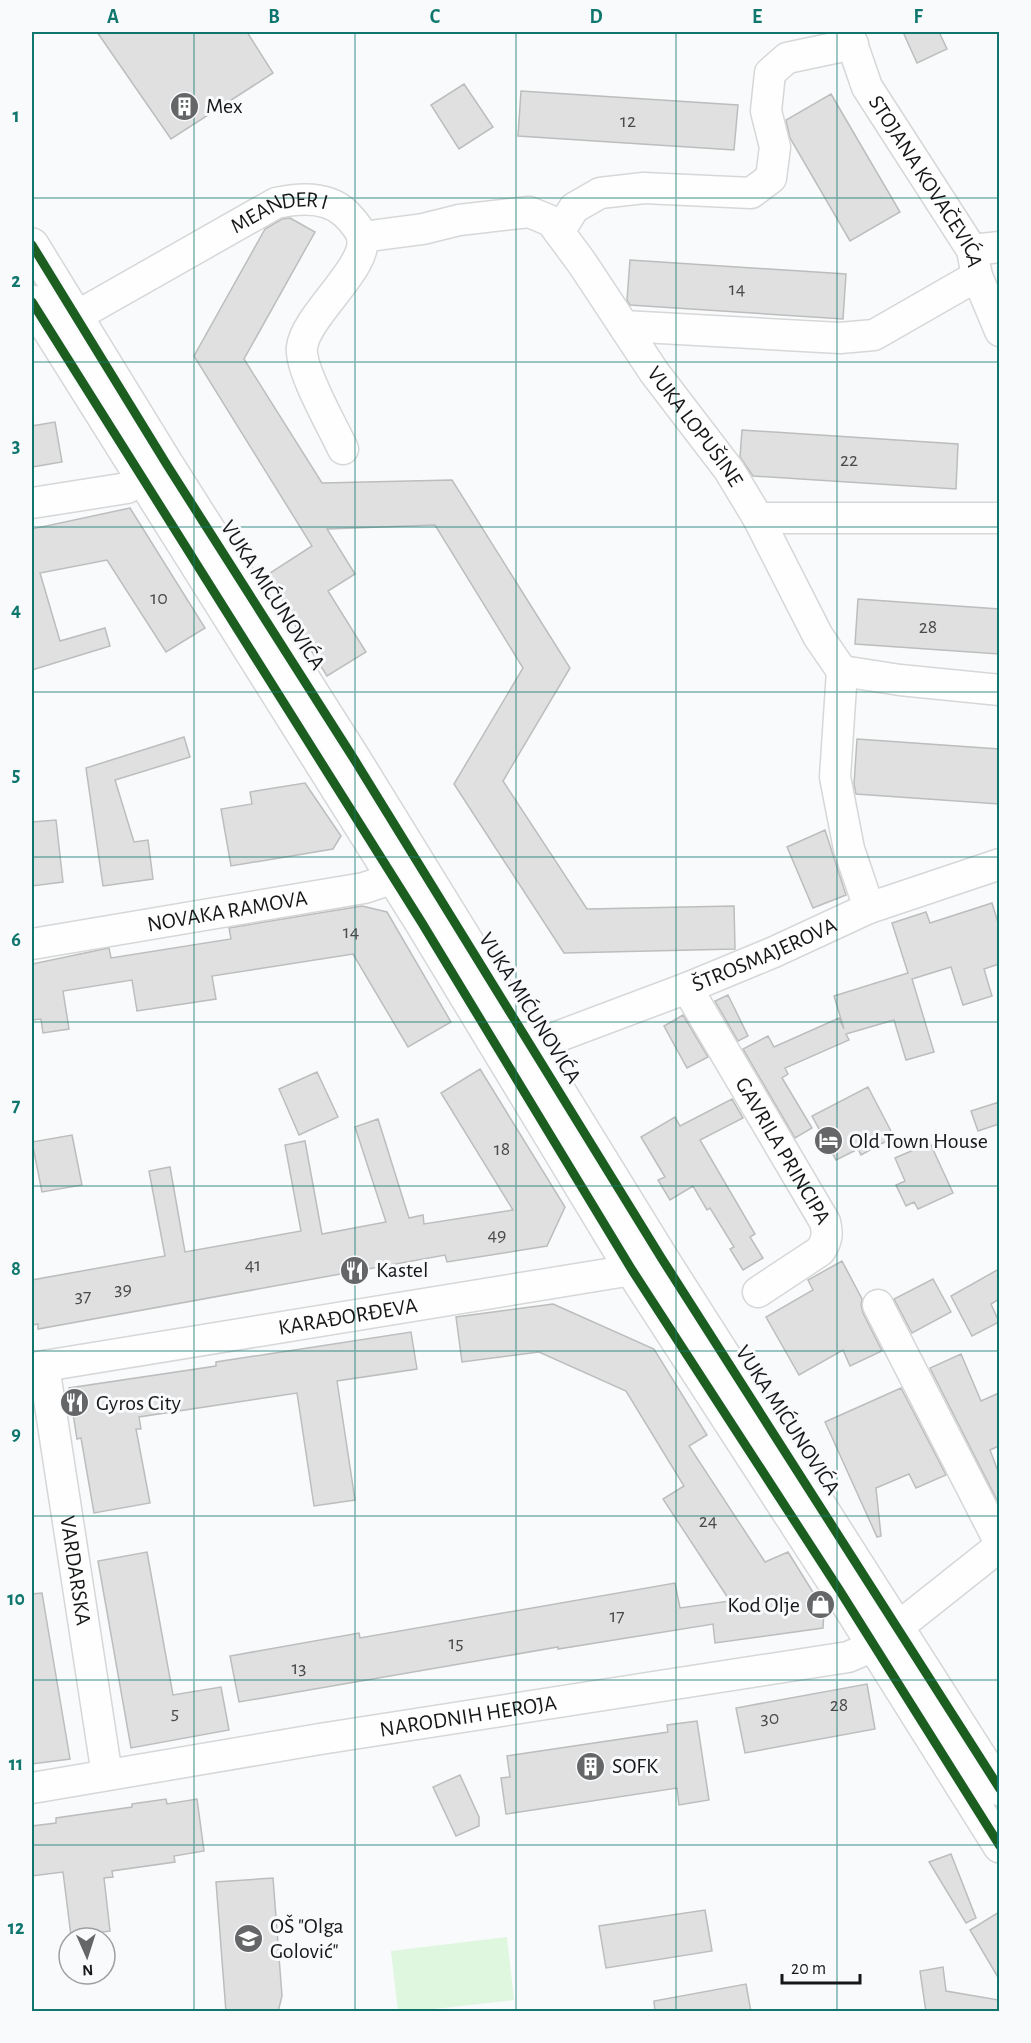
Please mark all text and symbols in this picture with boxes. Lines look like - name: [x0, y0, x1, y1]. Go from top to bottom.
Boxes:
- text: A: [107, 7, 119, 27]
- text: B: [268, 7, 280, 27]
- text: C: [430, 7, 441, 27]
- text: D: [589, 7, 603, 27]
- text: E: [752, 7, 762, 27]
- text: F: [913, 7, 923, 27]
- building icon: Mex: [169, 90, 201, 122]
- street label: STOJANA KOVAČEVIĆA: [865, 92, 986, 269]
- place label: Mex: [206, 95, 243, 117]
- text: 1: [12, 106, 20, 126]
- house number: 12: [620, 111, 636, 131]
- street label: MEANDER I: [227, 188, 330, 237]
- text: 2: [11, 271, 21, 291]
- house number: 14: [729, 279, 745, 299]
- street label: VUKA LOPUŠINE: [643, 362, 747, 491]
- text: 3: [12, 436, 20, 456]
- house number: 22: [840, 450, 858, 470]
- street label: VUKA MIĆUNOVIĆA: [217, 516, 330, 674]
- house number: 10: [150, 588, 168, 608]
- text: 4: [11, 600, 21, 620]
- house number: 28: [919, 617, 937, 637]
- text: 5: [12, 765, 20, 785]
- street label: NOVAKA RAMOVA: [146, 887, 309, 935]
- street label: ŠTROSMAJEROVA: [689, 914, 840, 996]
- house number: 14: [343, 922, 359, 942]
- street label: VUKA MIĆUNOVIĆA: [475, 928, 586, 1087]
- text: 6: [11, 930, 21, 950]
- street label: GAVRILA PRINCIPA: [731, 1074, 835, 1228]
- text: 7: [12, 1095, 21, 1115]
- hotel icon: Old Town House: [812, 1125, 844, 1157]
- place label: Old Town House: [849, 1130, 988, 1152]
- house number: 18: [494, 1139, 510, 1159]
- house number: 49: [487, 1225, 507, 1245]
- restaurant icon: Kastel: [339, 1254, 371, 1286]
- house number: 41: [245, 1255, 261, 1275]
- text: 8: [11, 1259, 21, 1279]
- place label: Kastel: [376, 1259, 428, 1281]
- house number: 39: [114, 1279, 132, 1299]
- house number: 37: [75, 1286, 91, 1306]
- street label: KARAĐORĐEVA: [277, 1294, 419, 1339]
- street label: VUKA MIĆUNOVIĆA: [732, 1341, 845, 1499]
- restaurant icon: Gyros City: [59, 1387, 91, 1419]
- place label: Gyros City: [96, 1392, 182, 1414]
- text: 9: [11, 1424, 21, 1444]
- house number: 24: [699, 1511, 717, 1531]
- street label: VARDARSKA: [56, 1514, 95, 1627]
- text: 10: [7, 1589, 25, 1609]
- shop icon: Kod Olje: [805, 1589, 837, 1621]
- place label: Kod Olje: [727, 1594, 800, 1616]
- house number: 17: [609, 1606, 625, 1626]
- house number: 15: [448, 1633, 464, 1653]
- house number: 13: [291, 1658, 307, 1678]
- street label: NARODNIH HEROJA: [378, 1691, 558, 1741]
- house number: 28: [830, 1695, 848, 1715]
- house number: 5: [171, 1703, 179, 1723]
- house number: 30: [761, 1708, 779, 1728]
- building icon: SOFK: [575, 1750, 607, 1782]
- text: 11: [9, 1754, 23, 1774]
- place label: SOFK: [612, 1755, 659, 1777]
- place label: OŠ "Olga Golović": [270, 1914, 344, 1962]
- text: 12: [8, 1918, 24, 1938]
- school or university icon: OŠ "Olga Golović": [233, 1923, 265, 1955]
- north arrow: [57, 1926, 117, 1986]
- scale bar: [782, 1947, 860, 1985]
- text: 20 m: [791, 1960, 826, 1978]
- text: N: [82, 1962, 94, 1978]

